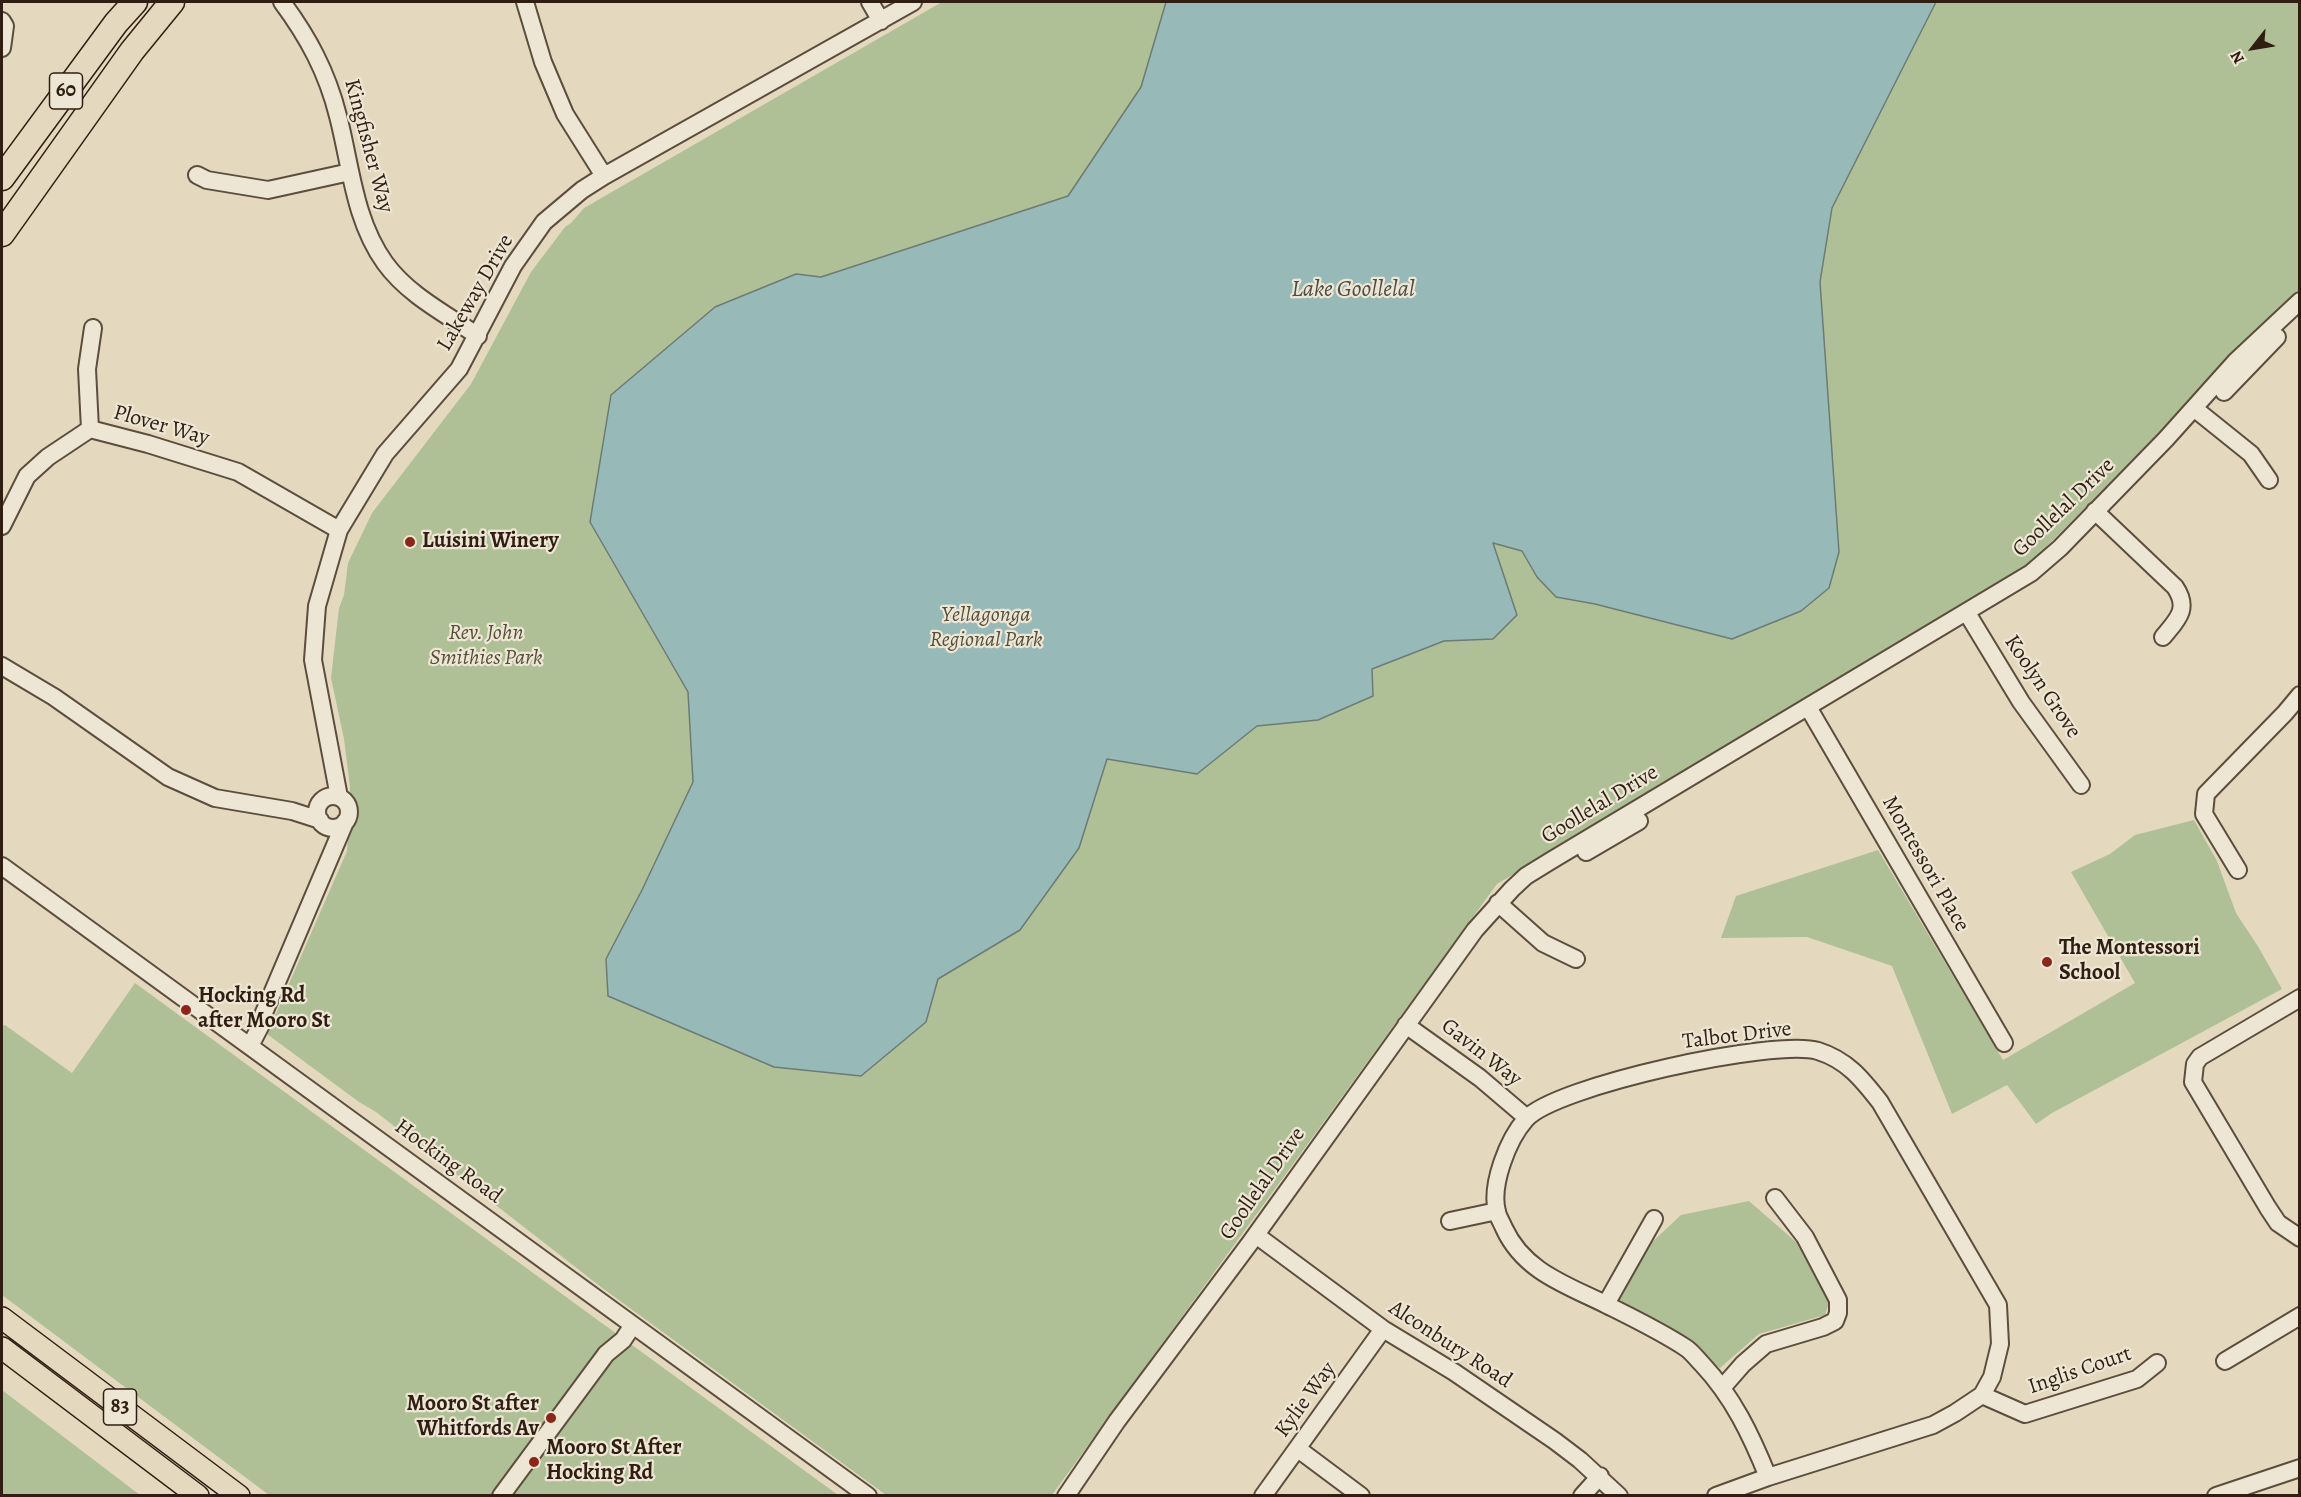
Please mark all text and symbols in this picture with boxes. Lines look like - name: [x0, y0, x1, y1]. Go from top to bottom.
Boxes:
- north arrow: [2223, 18, 2283, 78]
- text: N: [2225, 47, 2250, 68]
- road number: 60: [50, 73, 82, 109]
- street label: Kingfisher Way: [337, 76, 399, 216]
- street label: Lakeway Drive: [432, 230, 520, 356]
- water label: Lake Goollelal: [1291, 276, 1415, 304]
- street label: Plover Way: [110, 400, 212, 452]
- street label: Goollelal Drive: [2008, 453, 2120, 563]
- place label: Luisini Winery: [422, 529, 559, 555]
- marker: Luisini Winery: [403, 535, 417, 549]
- park label: Yellagonga Regional Park: [930, 603, 1042, 654]
- park label: Rev. John Smithies Park: [429, 621, 543, 672]
- street label: Koolyn Grove: [1998, 630, 2086, 744]
- street label: Goollelal Drive: [1537, 760, 1663, 850]
- street label: Montessori Place: [1875, 791, 1975, 937]
- place label: The Montessori School: [2059, 936, 2200, 987]
- marker: The Montessori School: [2040, 955, 2054, 969]
- place label: Hocking Rd after Mooro St: [198, 984, 330, 1036]
- marker: Hocking Rd after Mooro St: [179, 1003, 193, 1017]
- street label: Gavin Way: [1435, 1013, 1527, 1093]
- street label: Talbot Drive: [1681, 1016, 1793, 1056]
- street label: Hocking Road: [389, 1114, 507, 1210]
- street label: Goollelal Drive: [1214, 1123, 1312, 1245]
- street label: Alconbury Road: [1383, 1295, 1517, 1395]
- street label: Inglis Court: [2025, 1341, 2135, 1401]
- street label: Kylie Way: [1270, 1357, 1342, 1443]
- road number: 83: [104, 1389, 136, 1425]
- place label: Mooro St after Whitfords Av: [407, 1392, 539, 1444]
- marker: Mooro St after Whitfords Av: [544, 1411, 558, 1425]
- place label: Mooro St After Hocking Rd: [546, 1436, 682, 1488]
- marker: Mooro St After Hocking Rd: [527, 1455, 541, 1469]

